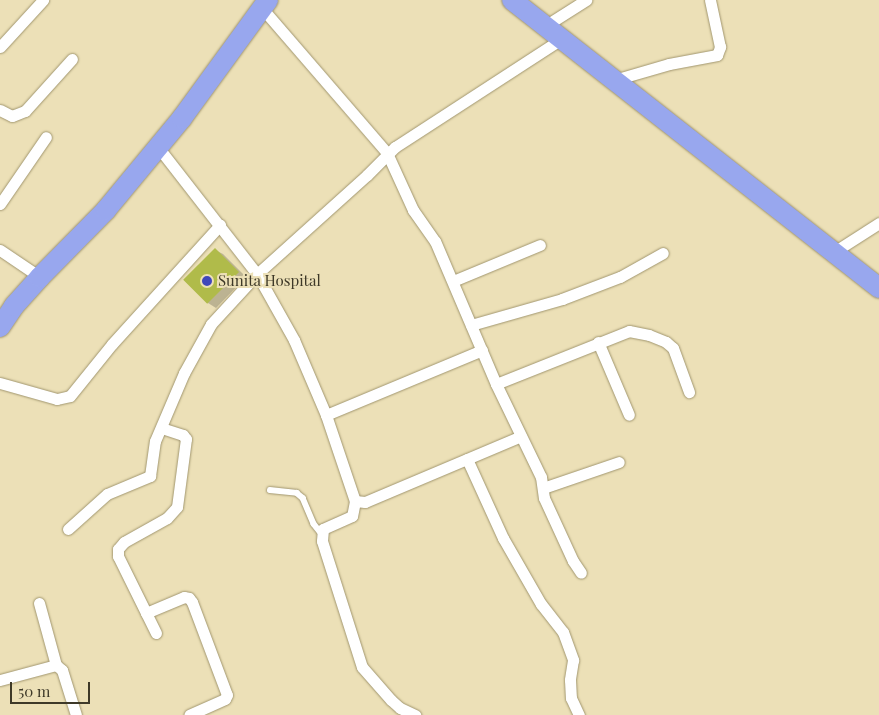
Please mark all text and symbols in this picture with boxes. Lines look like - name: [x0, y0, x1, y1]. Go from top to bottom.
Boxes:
- place label: Sunita Hospital: [218, 272, 321, 290]
- marker: Sunita Hospital: [200, 274, 214, 288]
- scale bar: [12, 672, 92, 704]
- text: 50 m: [18, 681, 50, 701]

